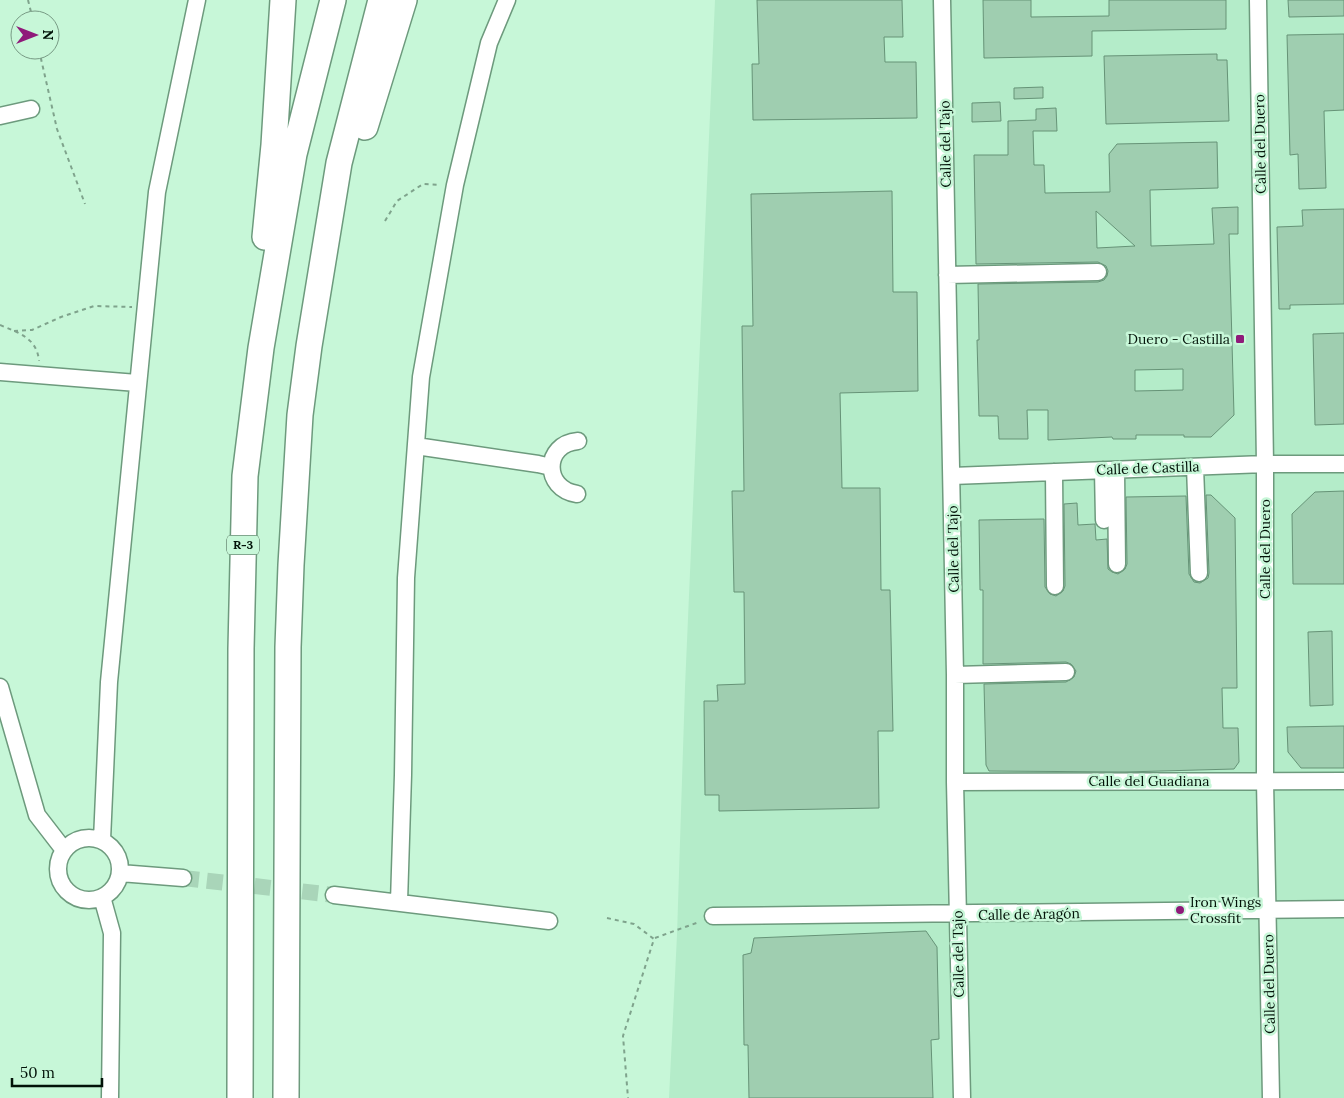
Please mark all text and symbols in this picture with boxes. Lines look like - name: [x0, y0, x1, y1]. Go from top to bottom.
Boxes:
- north arrow: [10, 10, 60, 60]
- text: N: [39, 30, 57, 41]
- street label: Calle del Duero: [1250, 94, 1270, 194]
- street label: Calle del Tajo: [935, 100, 955, 188]
- place label: Duero - Castilla: [1128, 330, 1230, 348]
- marker: Duero - Castilla: [1234, 333, 1246, 345]
- street label: Calle de Castilla: [1096, 457, 1200, 479]
- street label: Calle del Duero: [1256, 499, 1274, 599]
- street label: Calle del Tajo: [943, 505, 963, 593]
- road number: R-3: [227, 536, 259, 554]
- street label: Calle del Guadiana: [1089, 772, 1209, 790]
- place label: Iron Wings Crossfit: [1190, 893, 1261, 927]
- street label: Calle de Aragón: [978, 904, 1081, 924]
- marker: Iron Wings Crossfit: [1174, 904, 1186, 916]
- street label: Calle del Tajo: [948, 910, 968, 998]
- street label: Calle del Duero: [1259, 934, 1279, 1034]
- scale bar: [12, 1056, 102, 1088]
- text: 50 m: [20, 1063, 55, 1082]

